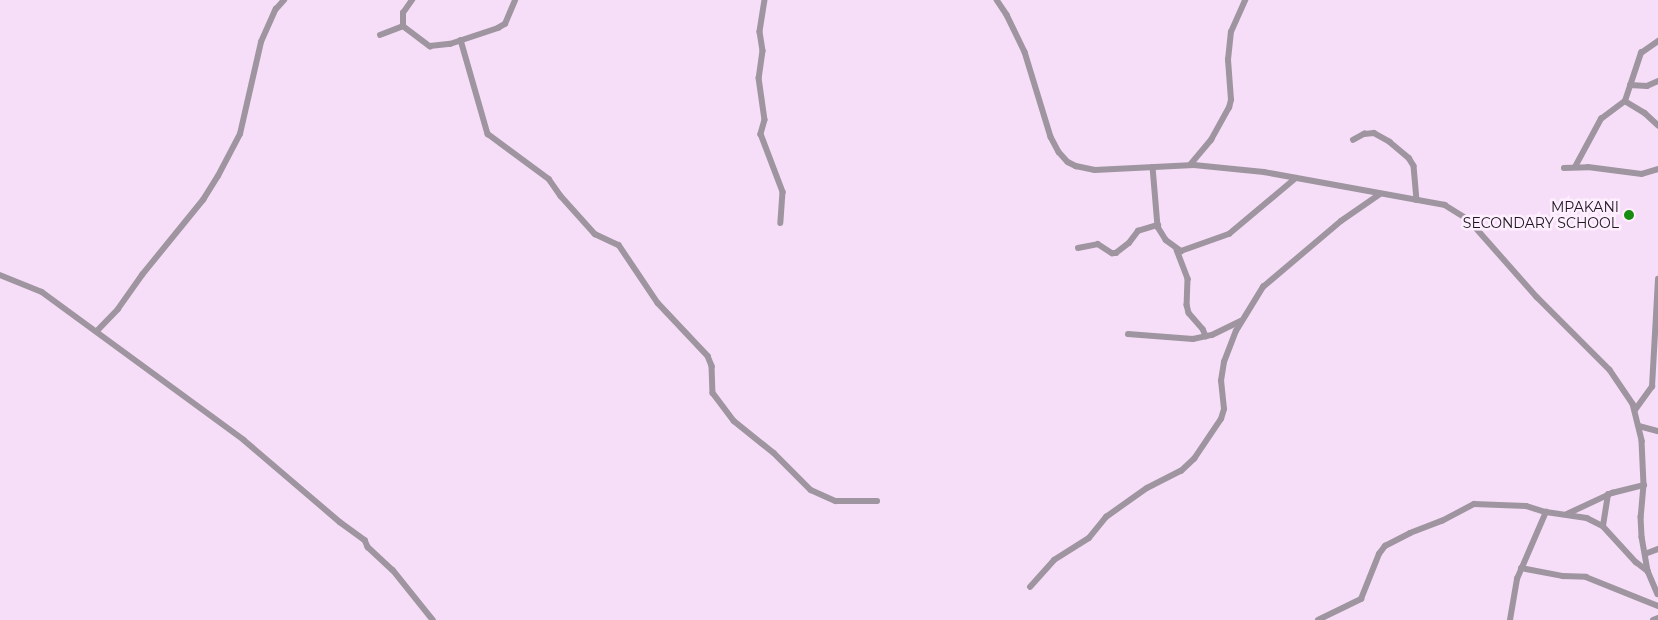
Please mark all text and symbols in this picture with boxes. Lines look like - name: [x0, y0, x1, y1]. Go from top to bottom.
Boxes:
- place label: MPAKANI SECONDARY SCHOOL: [1463, 199, 1619, 232]
- marker: MPAKANI SECONDARY SCHOOL: [1623, 209, 1635, 221]

